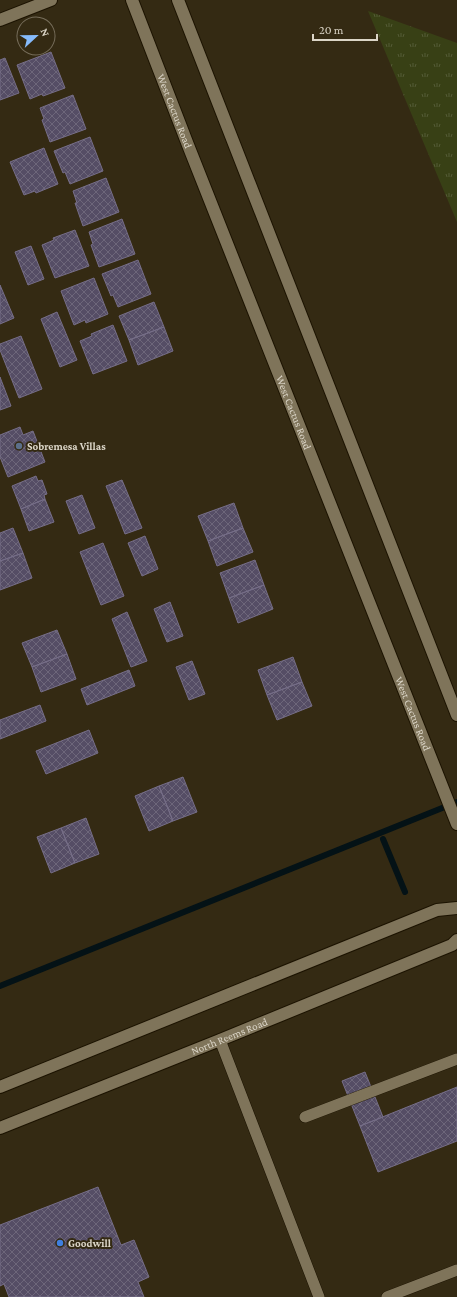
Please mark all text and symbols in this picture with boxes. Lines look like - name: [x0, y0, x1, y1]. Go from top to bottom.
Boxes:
- north arrow: [16, 16, 56, 56]
- scale bar: [313, 16, 377, 42]
- text: 20 m: [319, 23, 344, 37]
- text: N: [38, 27, 52, 38]
- street label: West Cactus Road: [155, 72, 195, 150]
- street label: West Cactus Road: [274, 373, 314, 451]
- place label: Sobremesa Villas: [27, 440, 106, 452]
- marker: Sobremesa Villas: [14, 441, 24, 451]
- street label: West Cactus Road: [393, 675, 433, 753]
- street label: North Reems Road: [189, 1015, 269, 1057]
- place label: Goodwill: [68, 1237, 112, 1249]
- marker: Goodwill: [55, 1238, 65, 1248]

